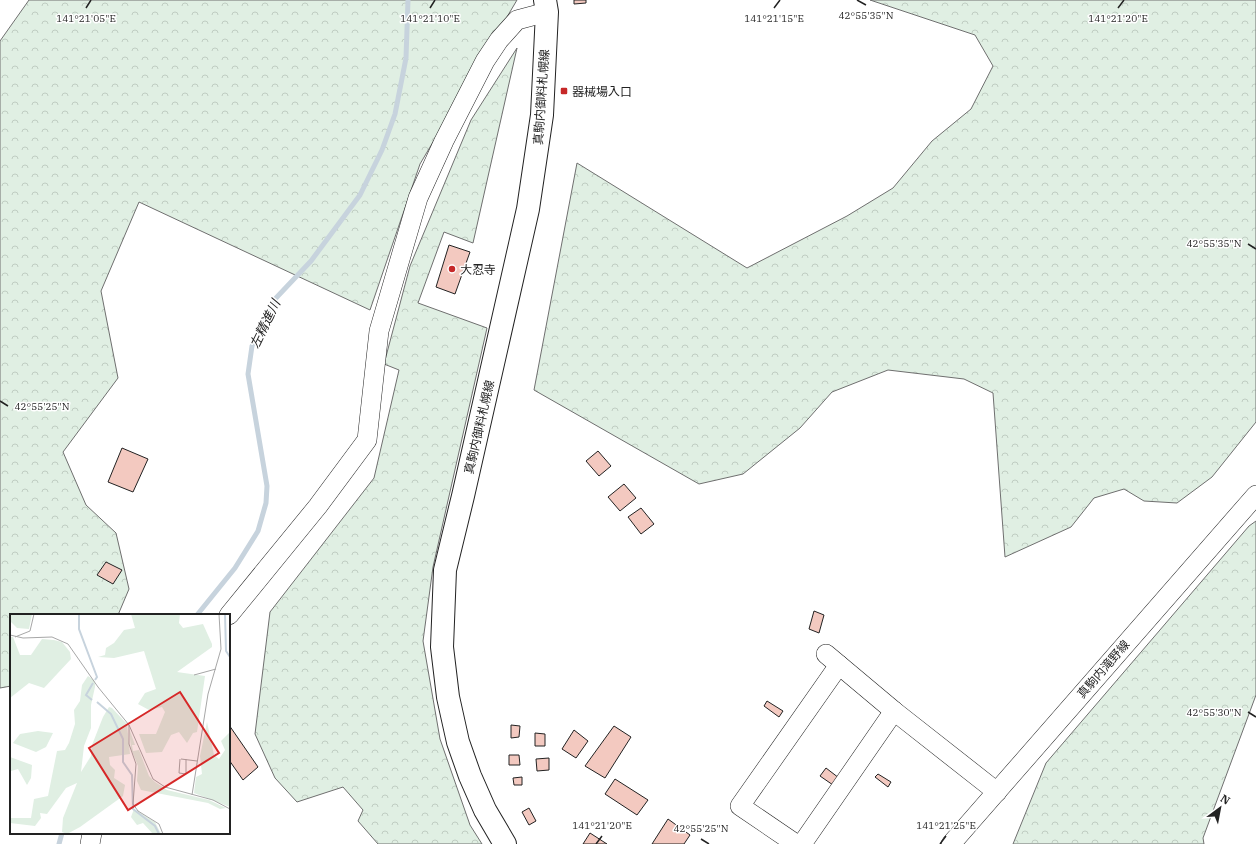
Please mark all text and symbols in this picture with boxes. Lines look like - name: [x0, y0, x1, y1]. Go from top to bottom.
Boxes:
- text: 42°55'35"N: [839, 9, 894, 22]
- text: 141°21'05"E: [56, 12, 116, 25]
- text: 141°21'10"E: [400, 12, 460, 25]
- text: 141°21'15"E: [744, 12, 804, 25]
- text: 141°21'20"E: [1088, 12, 1148, 25]
- street label: 真駒内御料札幌線: [530, 49, 552, 145]
- place label: 器械場入口: [572, 84, 632, 99]
- marker: 器械場入口: [559, 86, 569, 96]
- text: 42°55'35"N: [1187, 237, 1242, 250]
- place label: 大忍寺: [460, 262, 496, 277]
- marker: 大忍寺: [447, 264, 457, 274]
- water label: 左精進川: [246, 295, 285, 351]
- street label: 真駒内御料札幌線: [461, 379, 497, 475]
- text: 42°55'25"N: [15, 400, 70, 413]
- inset map: [10, 614, 230, 834]
- street label: 真駒内滝野線: [1074, 637, 1132, 701]
- text: 42°55'30"N: [1187, 706, 1242, 719]
- north arrow: [1200, 788, 1240, 828]
- text: N: [1218, 791, 1233, 808]
- text: 141°21'20"E: [572, 819, 632, 832]
- text: 141°21'25"E: [916, 819, 976, 832]
- text: 42°55'25"N: [674, 822, 729, 835]

